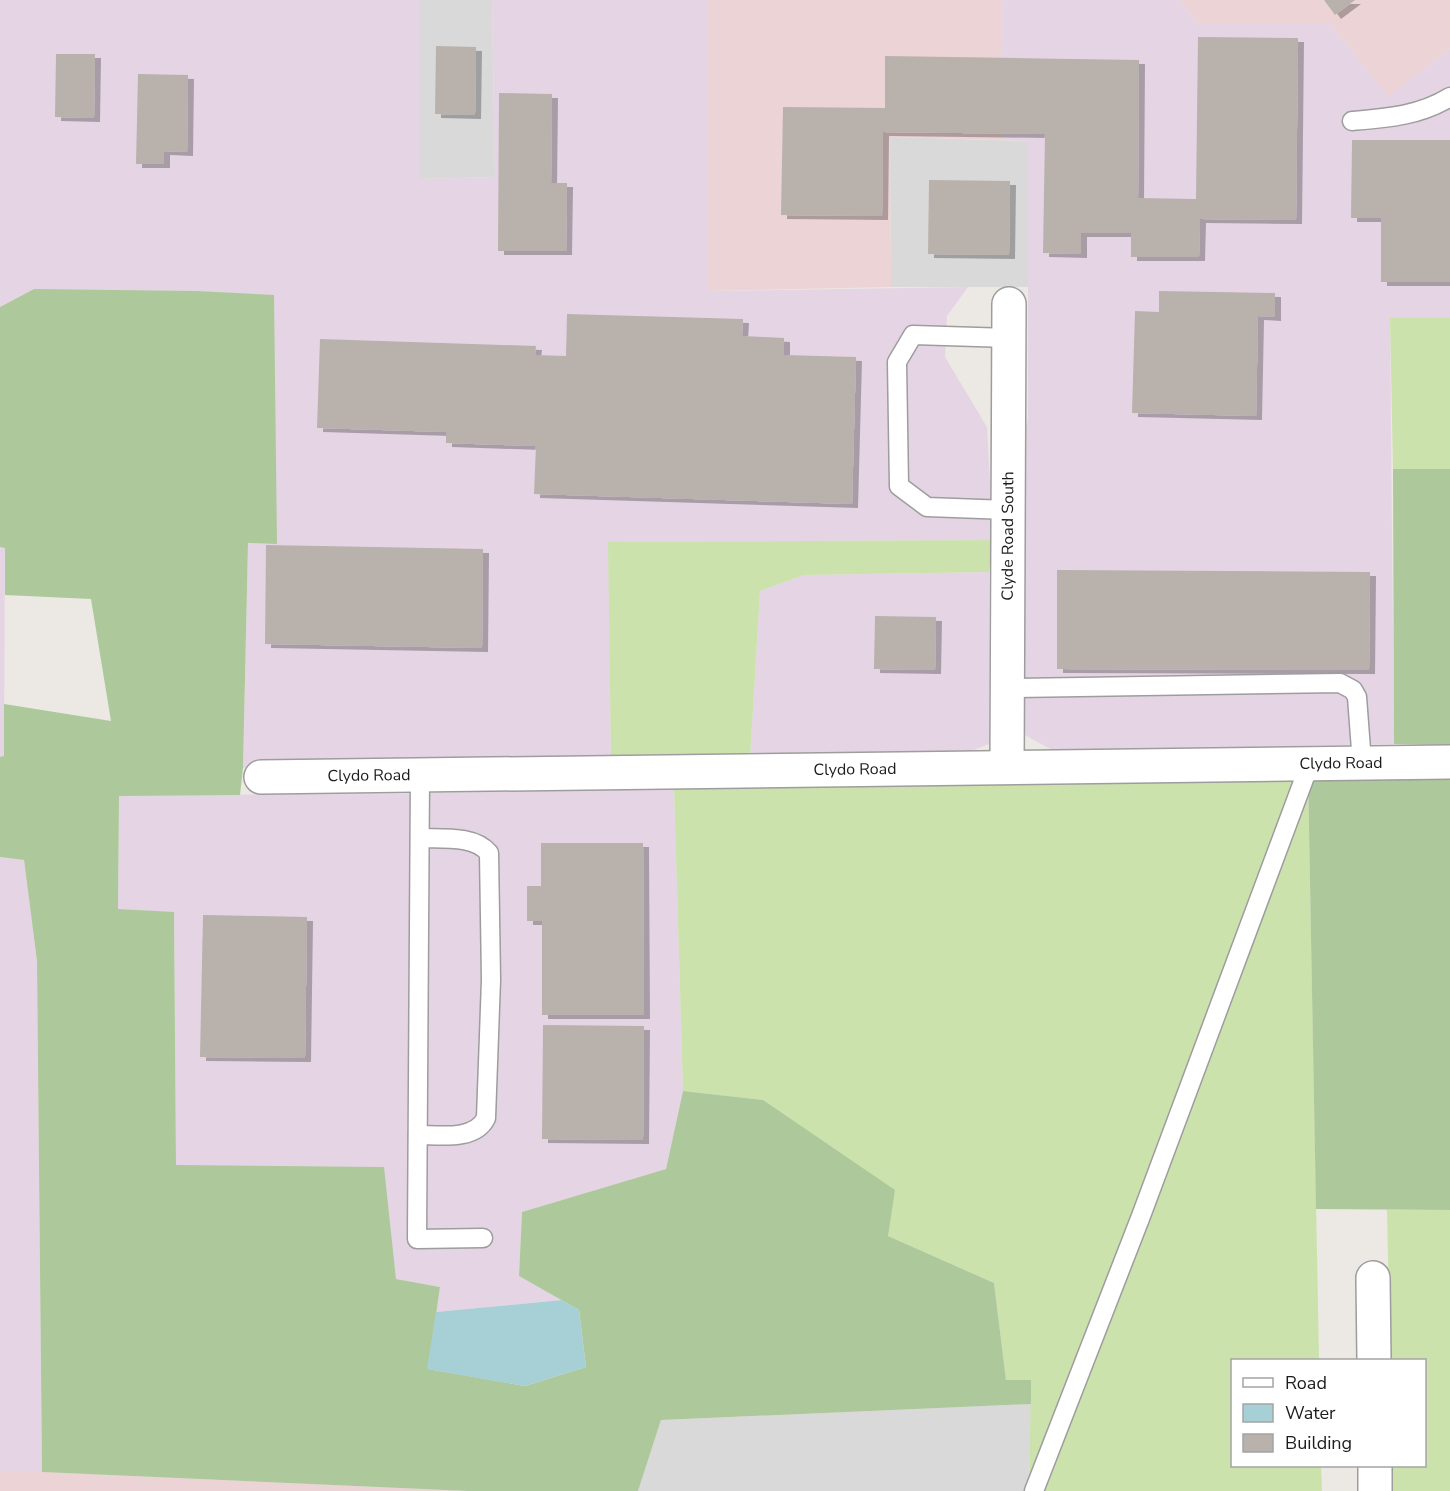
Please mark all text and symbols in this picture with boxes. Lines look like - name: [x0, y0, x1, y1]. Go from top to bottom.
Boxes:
- street label: Clyde Road South: [997, 471, 1019, 601]
- street label: Clydo Road: [1299, 752, 1383, 775]
- street label: Clydo Road: [813, 758, 897, 781]
- street label: Clydo Road: [327, 764, 411, 787]
- legend: [1231, 1359, 1426, 1467]
- text: Road: [1285, 1371, 1327, 1395]
- text: Water: [1285, 1401, 1336, 1425]
- text: Building: [1285, 1431, 1352, 1455]

